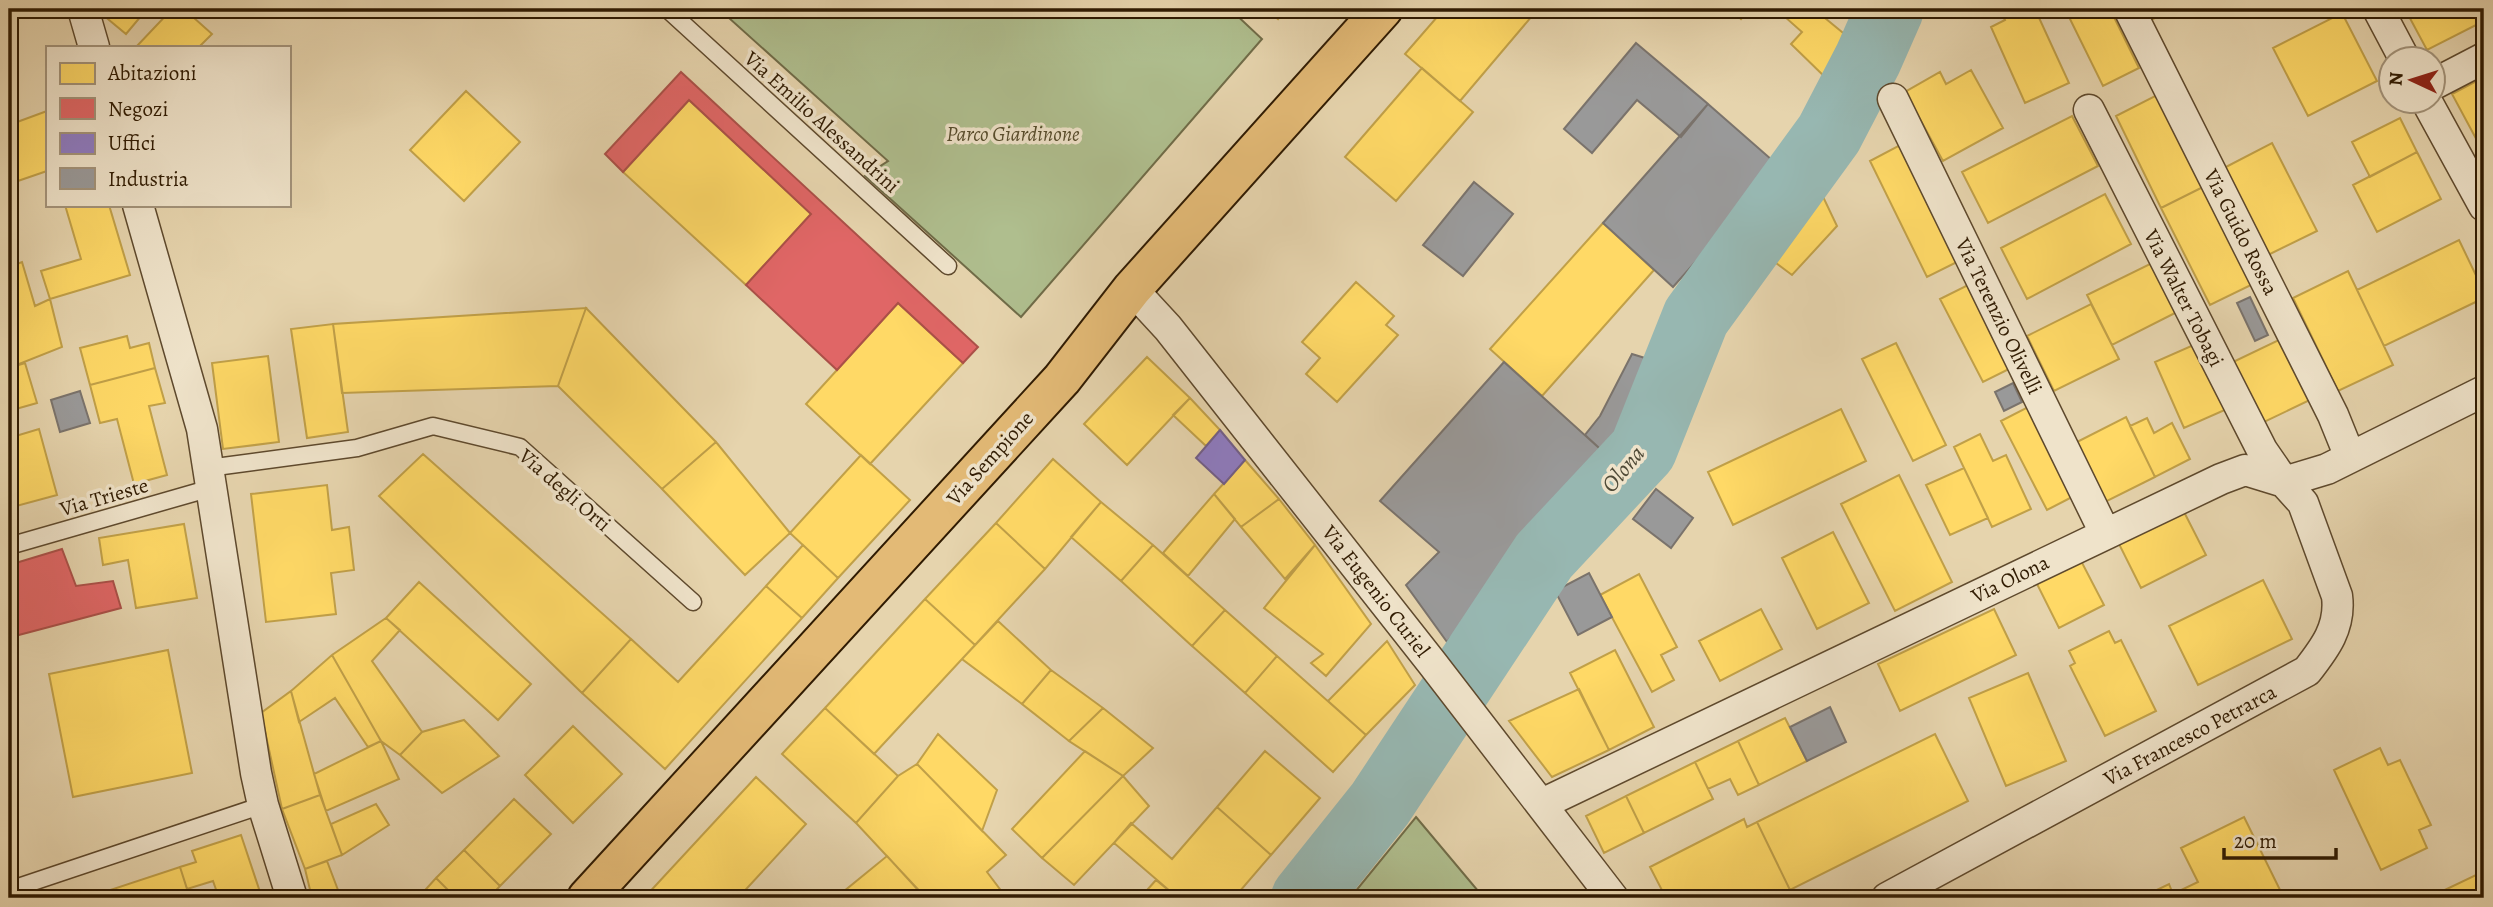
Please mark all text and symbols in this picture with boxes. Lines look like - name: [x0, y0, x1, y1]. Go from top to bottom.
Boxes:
- street label: Via Emilio Alessandrini: [738, 44, 906, 199]
- legend: [46, 46, 290, 206]
- north arrow: [2378, 46, 2448, 116]
- text: Abitazioni: [107, 59, 197, 87]
- text: N: [2383, 71, 2410, 87]
- text: Negozi: [108, 95, 169, 123]
- park label: Parco Giardinone: [946, 120, 1080, 148]
- text: Uffici: [108, 129, 156, 157]
- street label: Via Guido Rossa: [2197, 163, 2285, 300]
- text: Industria: [108, 165, 189, 193]
- street label: Via Walter Tobagi: [2137, 224, 2231, 372]
- street label: Via Terenzio Olivelli: [1949, 232, 2049, 399]
- street label: Via Sempione: [940, 405, 1040, 512]
- water label: Olona: [1594, 439, 1652, 499]
- street label: Via degli Orti: [512, 442, 617, 538]
- street label: Via Trieste: [56, 471, 152, 523]
- street label: Via Eugenio Curiel: [1315, 518, 1436, 663]
- street label: Via Olona: [1966, 548, 2054, 610]
- street label: Via Francesco Petrarca: [2098, 678, 2281, 793]
- scale bar: [2224, 816, 2336, 860]
- text: 20 m: [2234, 827, 2277, 855]

